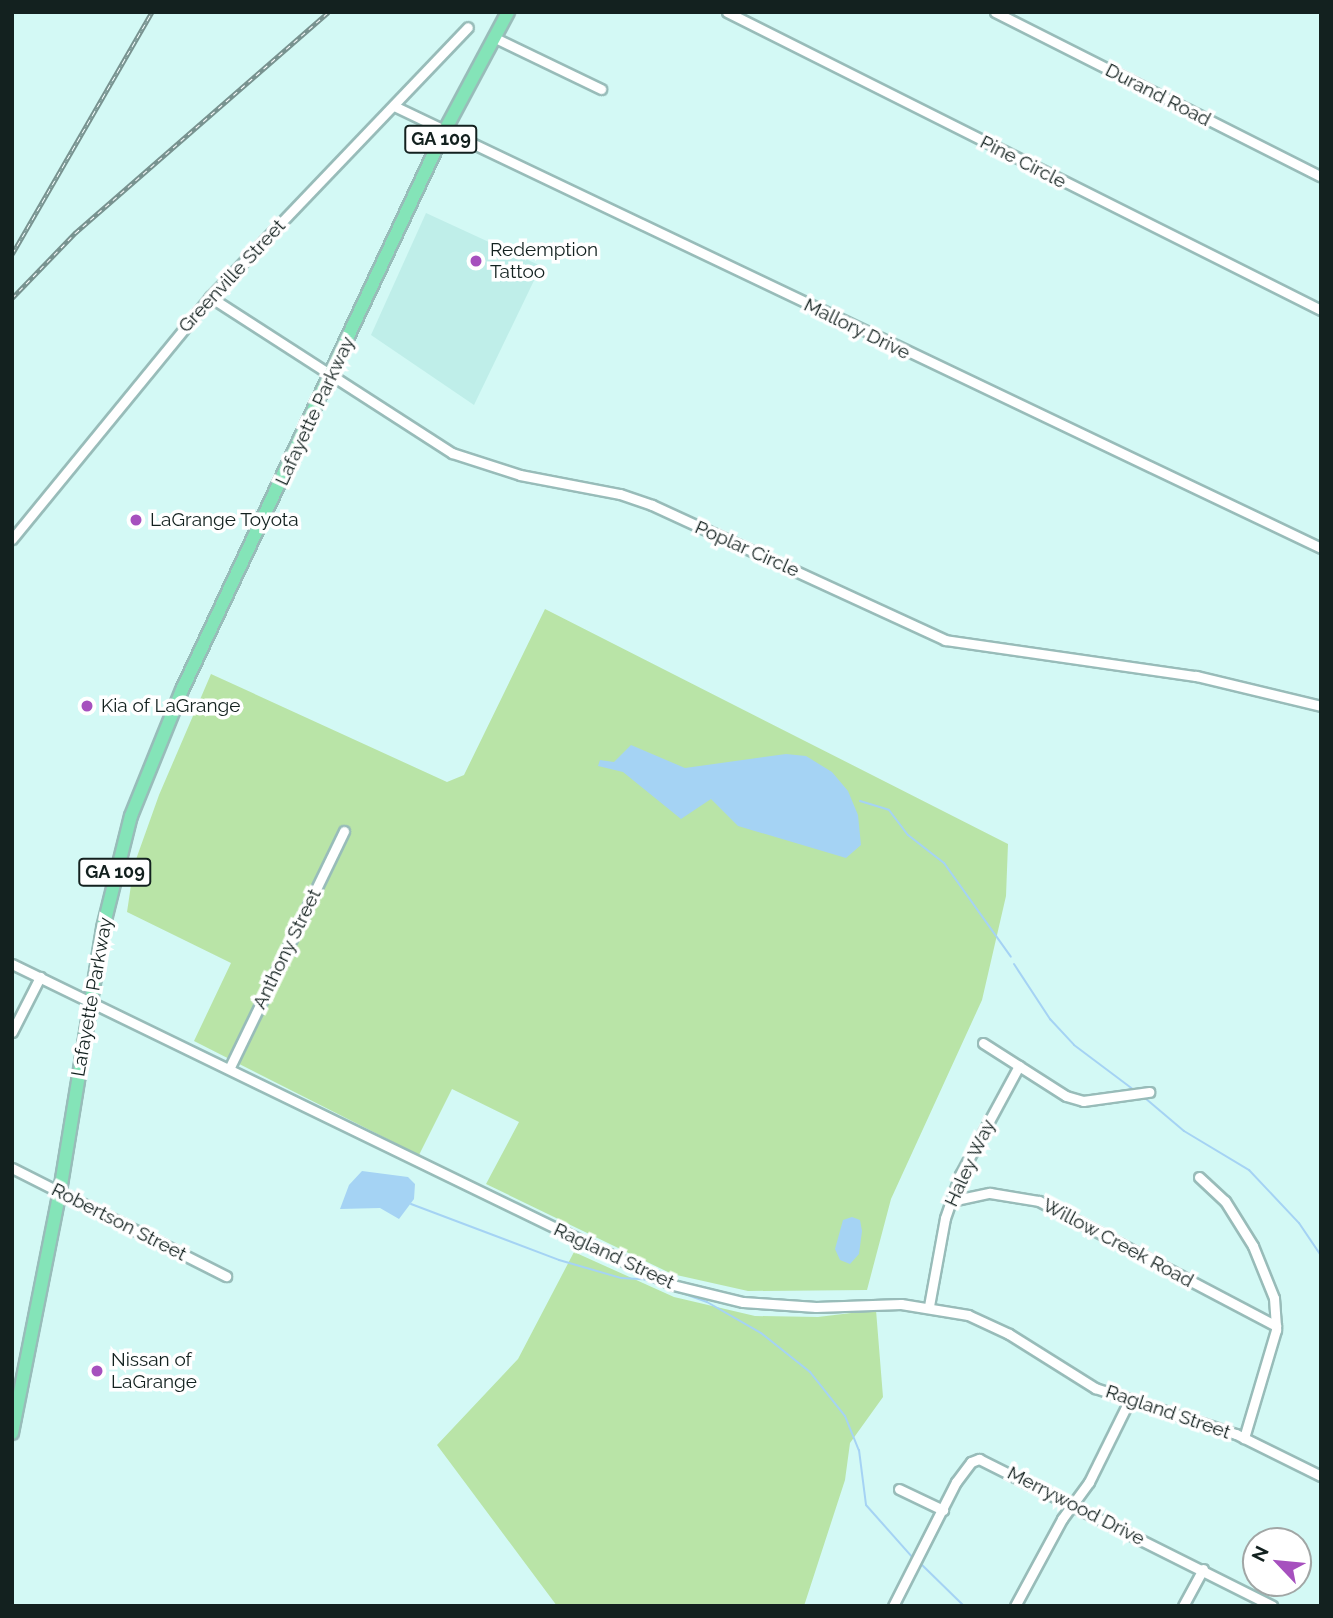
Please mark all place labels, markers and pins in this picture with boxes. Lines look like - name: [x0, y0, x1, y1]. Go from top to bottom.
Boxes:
- place label: Redemption Tattoo: [490, 239, 598, 283]
- marker: Redemption Tattoo: [468, 253, 484, 269]
- place label: LaGrange Toyota: [150, 509, 299, 531]
- marker: LaGrange Toyota: [128, 512, 144, 528]
- place label: Kia of LaGrange: [101, 695, 241, 717]
- marker: Kia of LaGrange: [79, 698, 95, 714]
- place label: Nissan of LaGrange: [111, 1349, 197, 1393]
- marker: Nissan of LaGrange: [89, 1363, 105, 1379]

